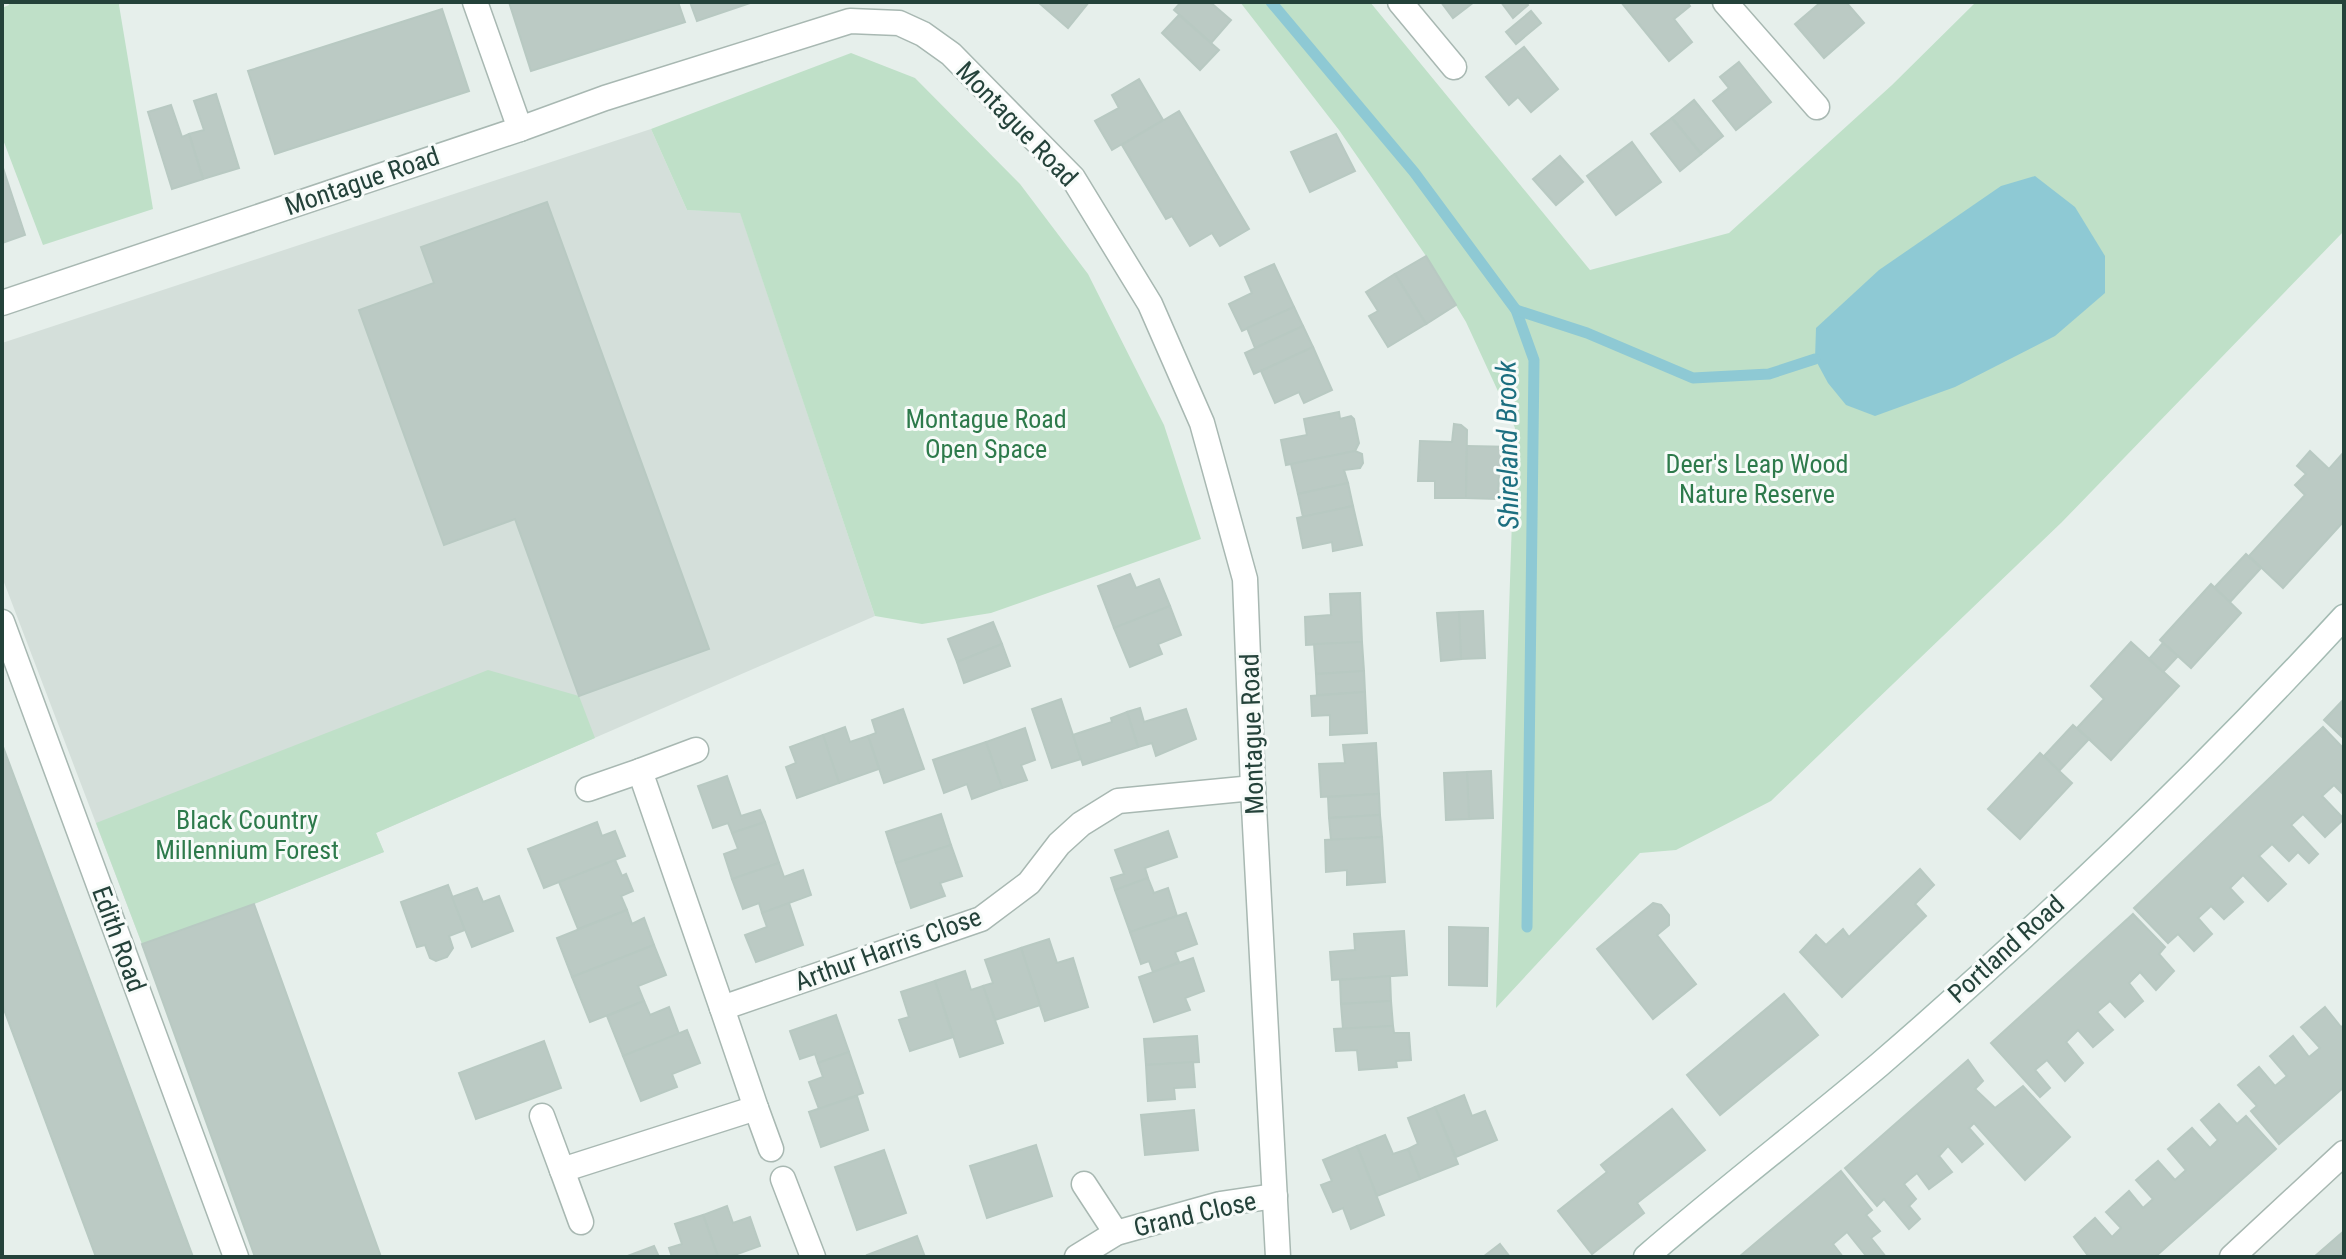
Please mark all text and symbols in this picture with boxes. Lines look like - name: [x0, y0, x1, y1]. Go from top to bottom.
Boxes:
- street label: Montague Road: [950, 56, 1084, 192]
- street label: Montague Road: [281, 141, 443, 221]
- water label: Shireland Brook: [1490, 360, 1525, 530]
- park label: Montague Road Open Space: [905, 404, 1067, 464]
- park label: Deer's Leap Wood Nature Reserve: [1666, 449, 1848, 509]
- street label: Montague Road: [1234, 653, 1270, 815]
- park label: Black Country Millennium Forest: [155, 805, 339, 865]
- street label: Edith Road: [86, 882, 152, 996]
- street label: Portland Road: [1942, 889, 2070, 1009]
- street label: Arthur Harris Close: [791, 901, 985, 997]
- street label: Grand Close: [1131, 1185, 1259, 1243]

